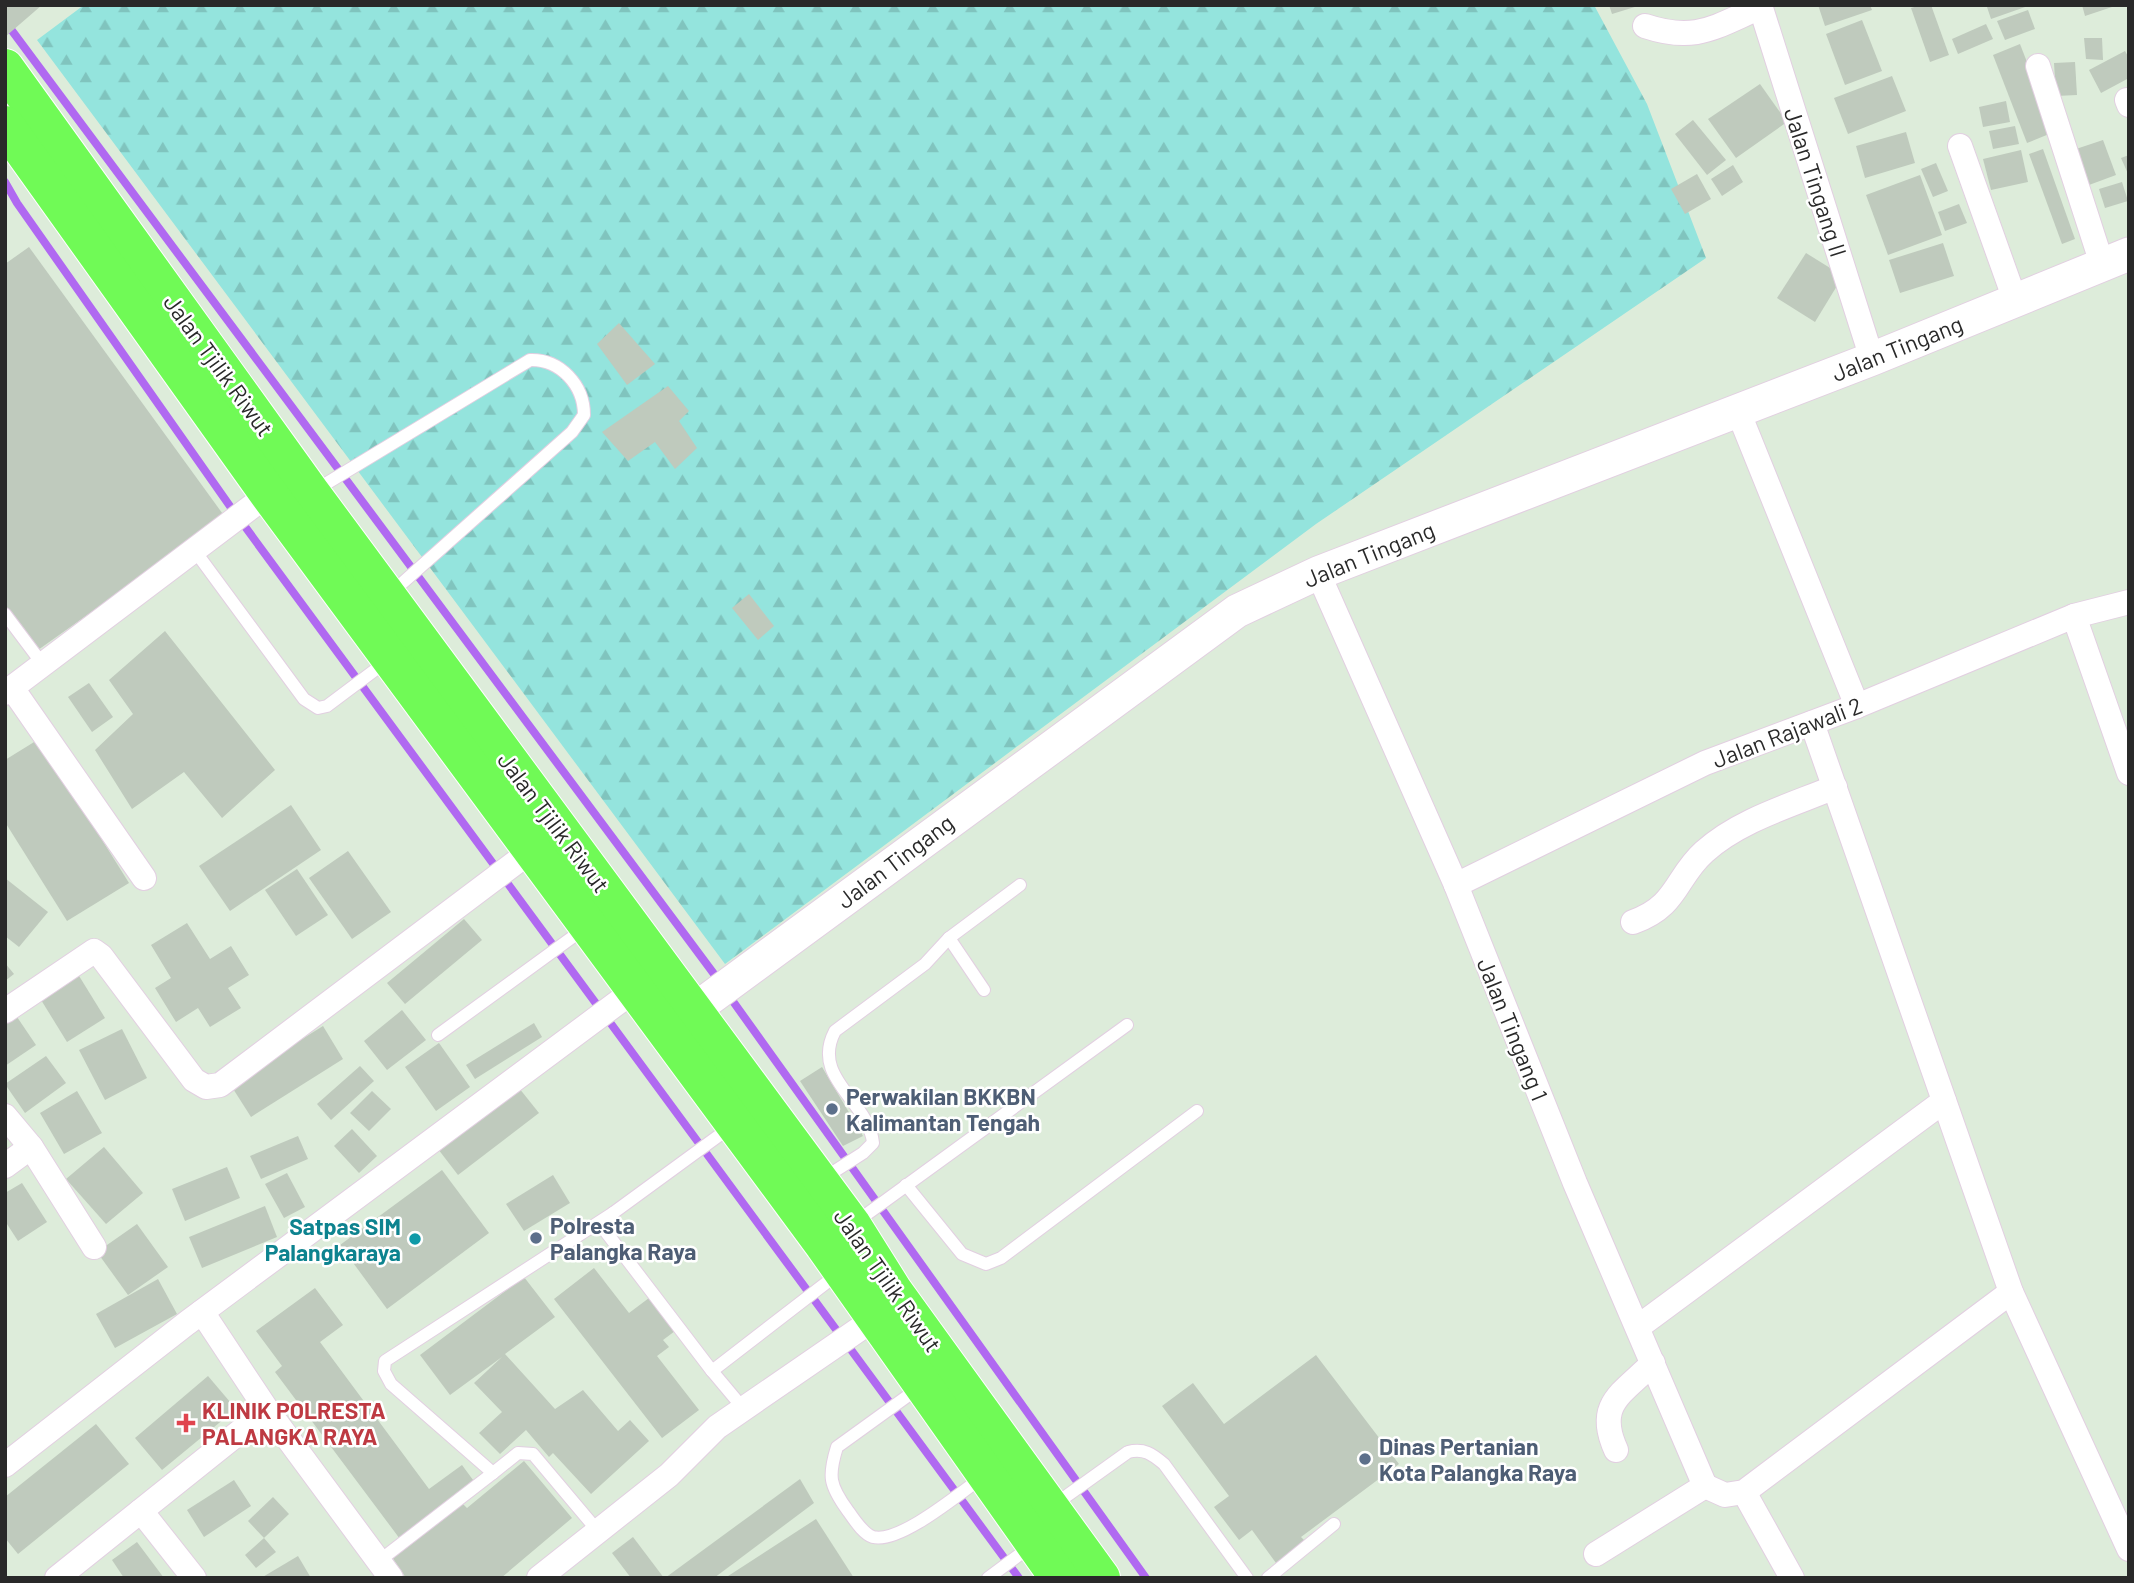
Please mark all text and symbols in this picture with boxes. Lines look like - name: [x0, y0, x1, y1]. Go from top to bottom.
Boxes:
- street label: Jalan Tingang II: [1779, 104, 1853, 260]
- street label: Jalan Tjilik Riwut: [158, 289, 280, 441]
- street label: Jalan Tingang: [1827, 309, 1967, 387]
- street label: Jalan Tingang: [1299, 515, 1439, 593]
- street label: Jalan Rajawali 2: [1708, 691, 1866, 773]
- street label: Jalan Tjilik Riwut: [492, 746, 616, 898]
- street label: Jalan Tingang: [831, 808, 959, 914]
- street label: Jalan Tingang 1: [1472, 954, 1554, 1104]
- place label: Perwakilan BKKBN Kalimantan Tengah: [846, 1082, 1040, 1136]
- marker: Perwakilan BKKBN Kalimantan Tengah: [824, 1101, 840, 1117]
- street label: Jalan Tjilik Riwut: [828, 1203, 948, 1357]
- place label: Polresta Palangka Raya: [550, 1211, 696, 1265]
- place label: Satpas SIM Palangkaraya: [265, 1212, 401, 1266]
- marker: Polresta Palangka Raya: [528, 1230, 544, 1246]
- marker: Satpas SIM Palangkaraya: [407, 1231, 423, 1247]
- place label: KLINIK POLRESTA PALANGKA RAYA: [202, 1396, 386, 1450]
- marker: KLINIK POLRESTA PALANGKA RAYA: [176, 1413, 196, 1433]
- place label: Dinas Pertanian Kota Palangka Raya: [1379, 1432, 1577, 1486]
- marker: Dinas Pertanian Kota Palangka Raya: [1357, 1451, 1373, 1467]

